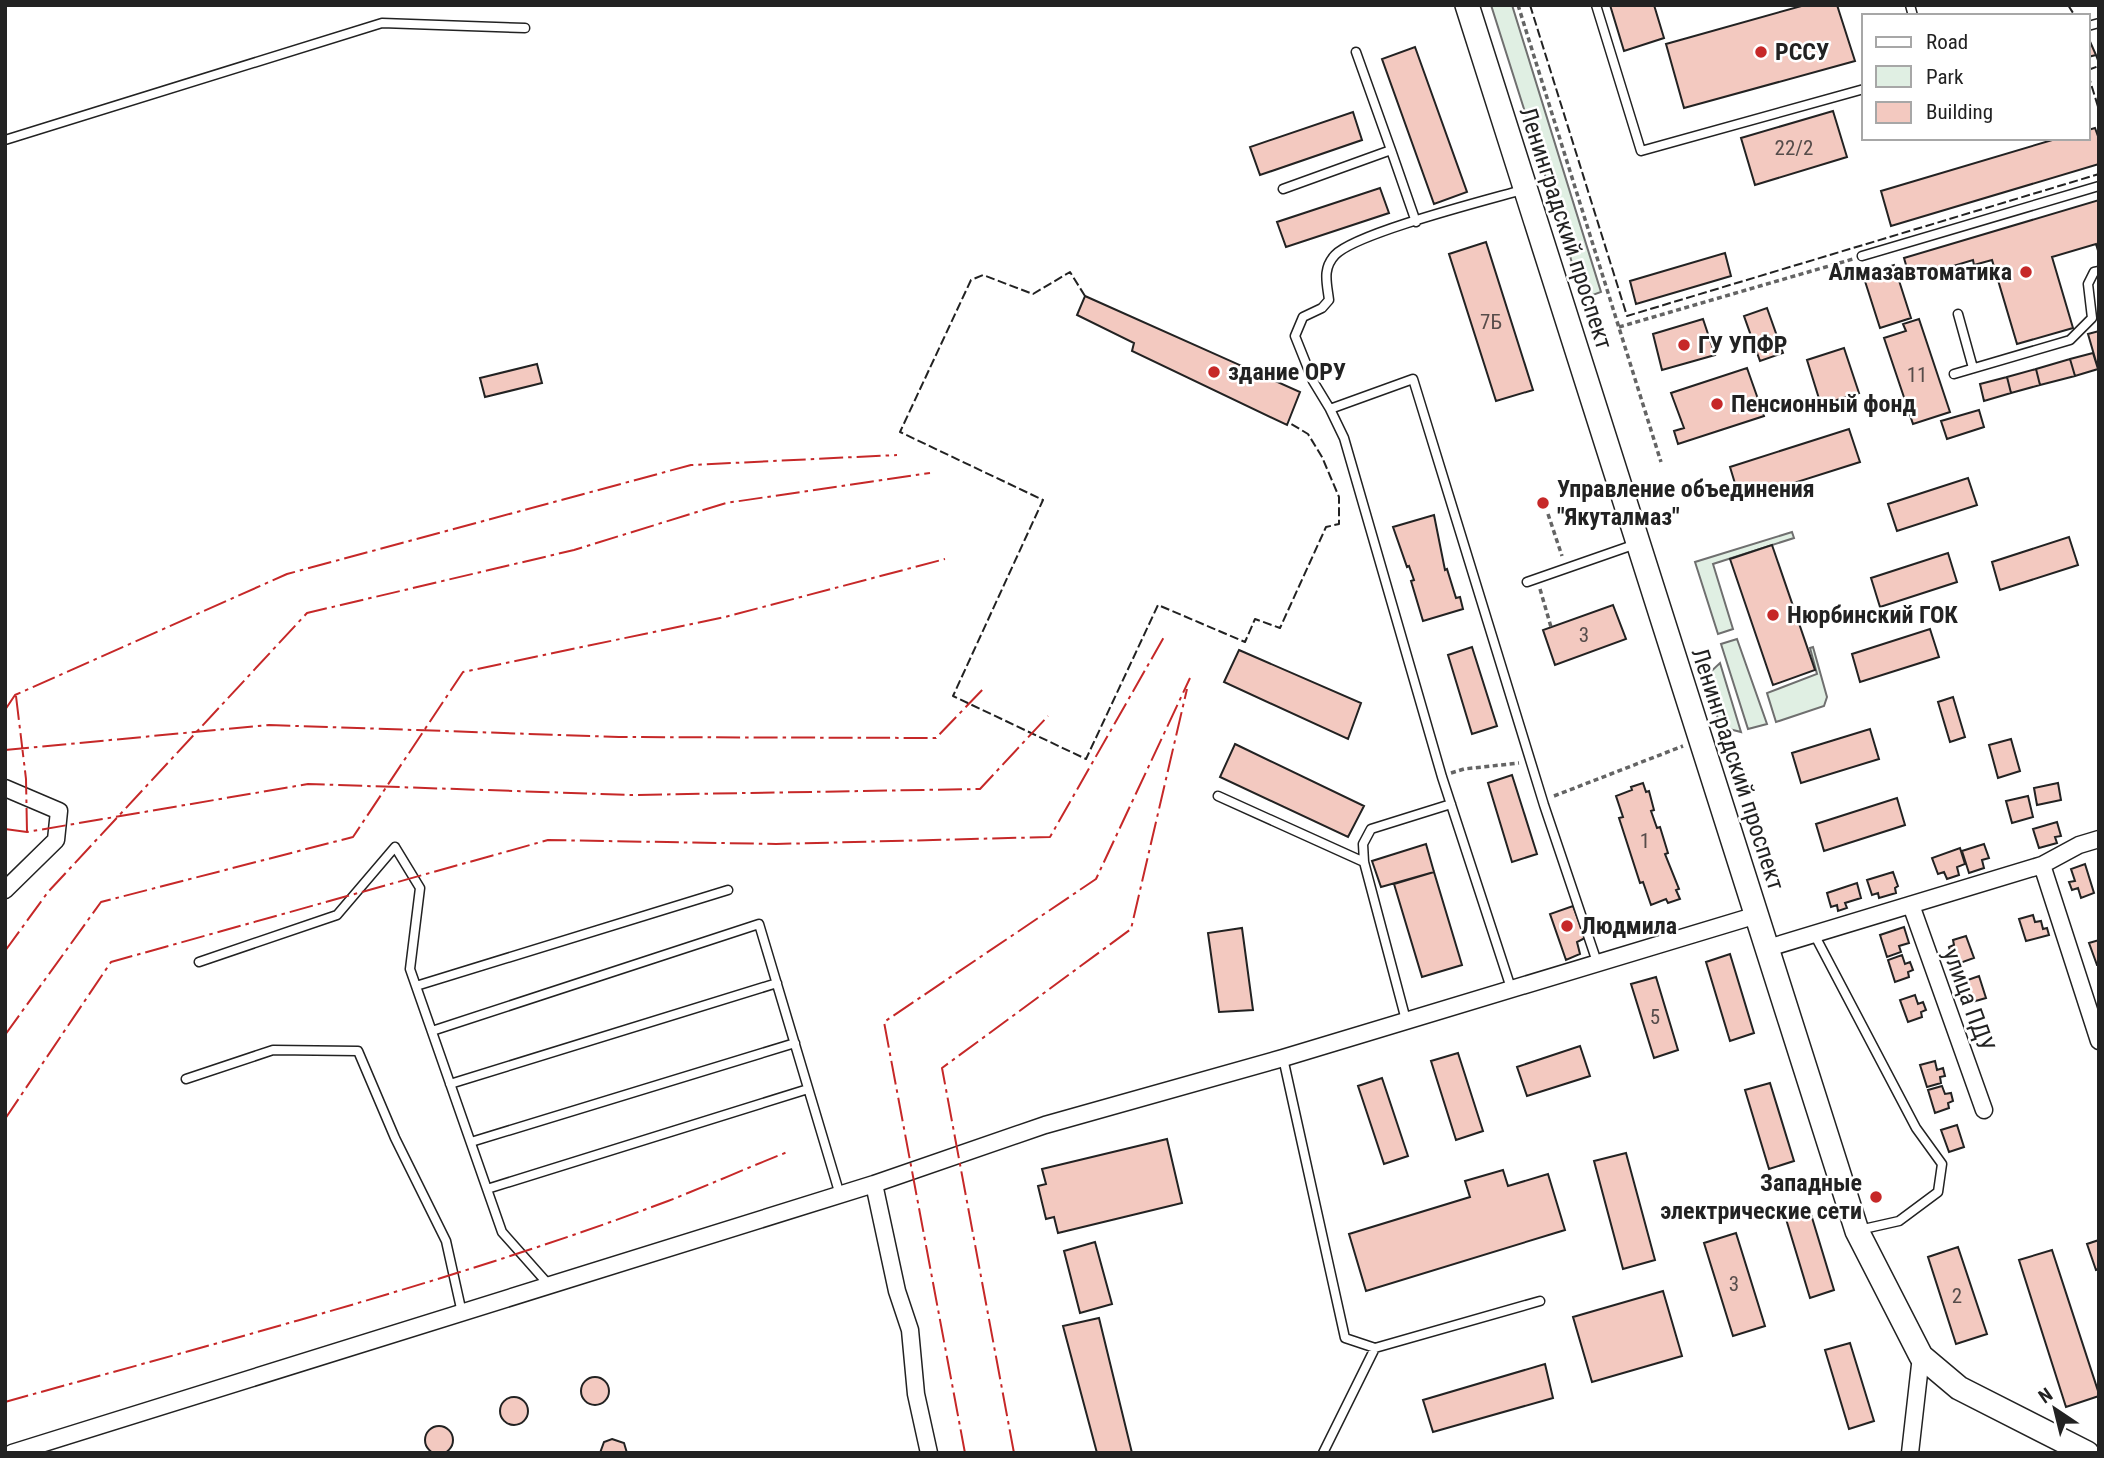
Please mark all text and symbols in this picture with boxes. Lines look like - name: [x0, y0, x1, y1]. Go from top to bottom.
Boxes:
- legend: [1862, 14, 2090, 140]
- text: Road: [1926, 30, 1968, 54]
- place label: РССУ: [1775, 38, 1829, 66]
- marker: РССУ: [1753, 44, 1769, 60]
- text: Park: [1926, 65, 1964, 89]
- text: Building: [1926, 100, 1993, 124]
- street label: Ленинградский проспект: [1514, 103, 1618, 353]
- house number: 22/2: [1775, 136, 1813, 160]
- place label: Алмазавтоматика: [1828, 258, 2012, 286]
- marker: Алмазавтоматика: [2018, 264, 2034, 280]
- house number: 7Б: [1480, 310, 1502, 334]
- place label: ГУ УПФР: [1698, 331, 1787, 359]
- marker: ГУ УПФР: [1676, 337, 1692, 353]
- place label: здание ОРУ: [1228, 358, 1346, 386]
- house number: 11: [1907, 363, 1927, 387]
- marker: здание ОРУ: [1206, 364, 1222, 380]
- place label: Пенсионный фонд: [1731, 390, 1916, 418]
- marker: Пенсионный фонд: [1709, 396, 1725, 412]
- place label: Управление объединения "Якуталмаз": [1557, 475, 1815, 531]
- marker: Управление объединения "Якуталмаз": [1535, 495, 1551, 511]
- place label: Нюрбинский ГОК: [1787, 601, 1958, 629]
- marker: Нюрбинский ГОК: [1765, 607, 1781, 623]
- house number: 3: [1579, 623, 1589, 647]
- street label: Ленинградский проспект: [1686, 644, 1790, 894]
- house number: 1: [1640, 829, 1650, 853]
- place label: Людмила: [1581, 912, 1677, 940]
- marker: Людмила: [1559, 918, 1575, 934]
- street label: улица ПДУ: [1937, 945, 2001, 1055]
- house number: 5: [1650, 1005, 1660, 1029]
- place label: Западные электрические сети: [1660, 1169, 1862, 1225]
- marker: Западные электрические сети: [1868, 1189, 1884, 1205]
- house number: 3: [1729, 1272, 1739, 1296]
- house number: 2: [1952, 1284, 1962, 1308]
- north arrow: [2020, 1374, 2090, 1444]
- text: N: [2034, 1383, 2057, 1408]

